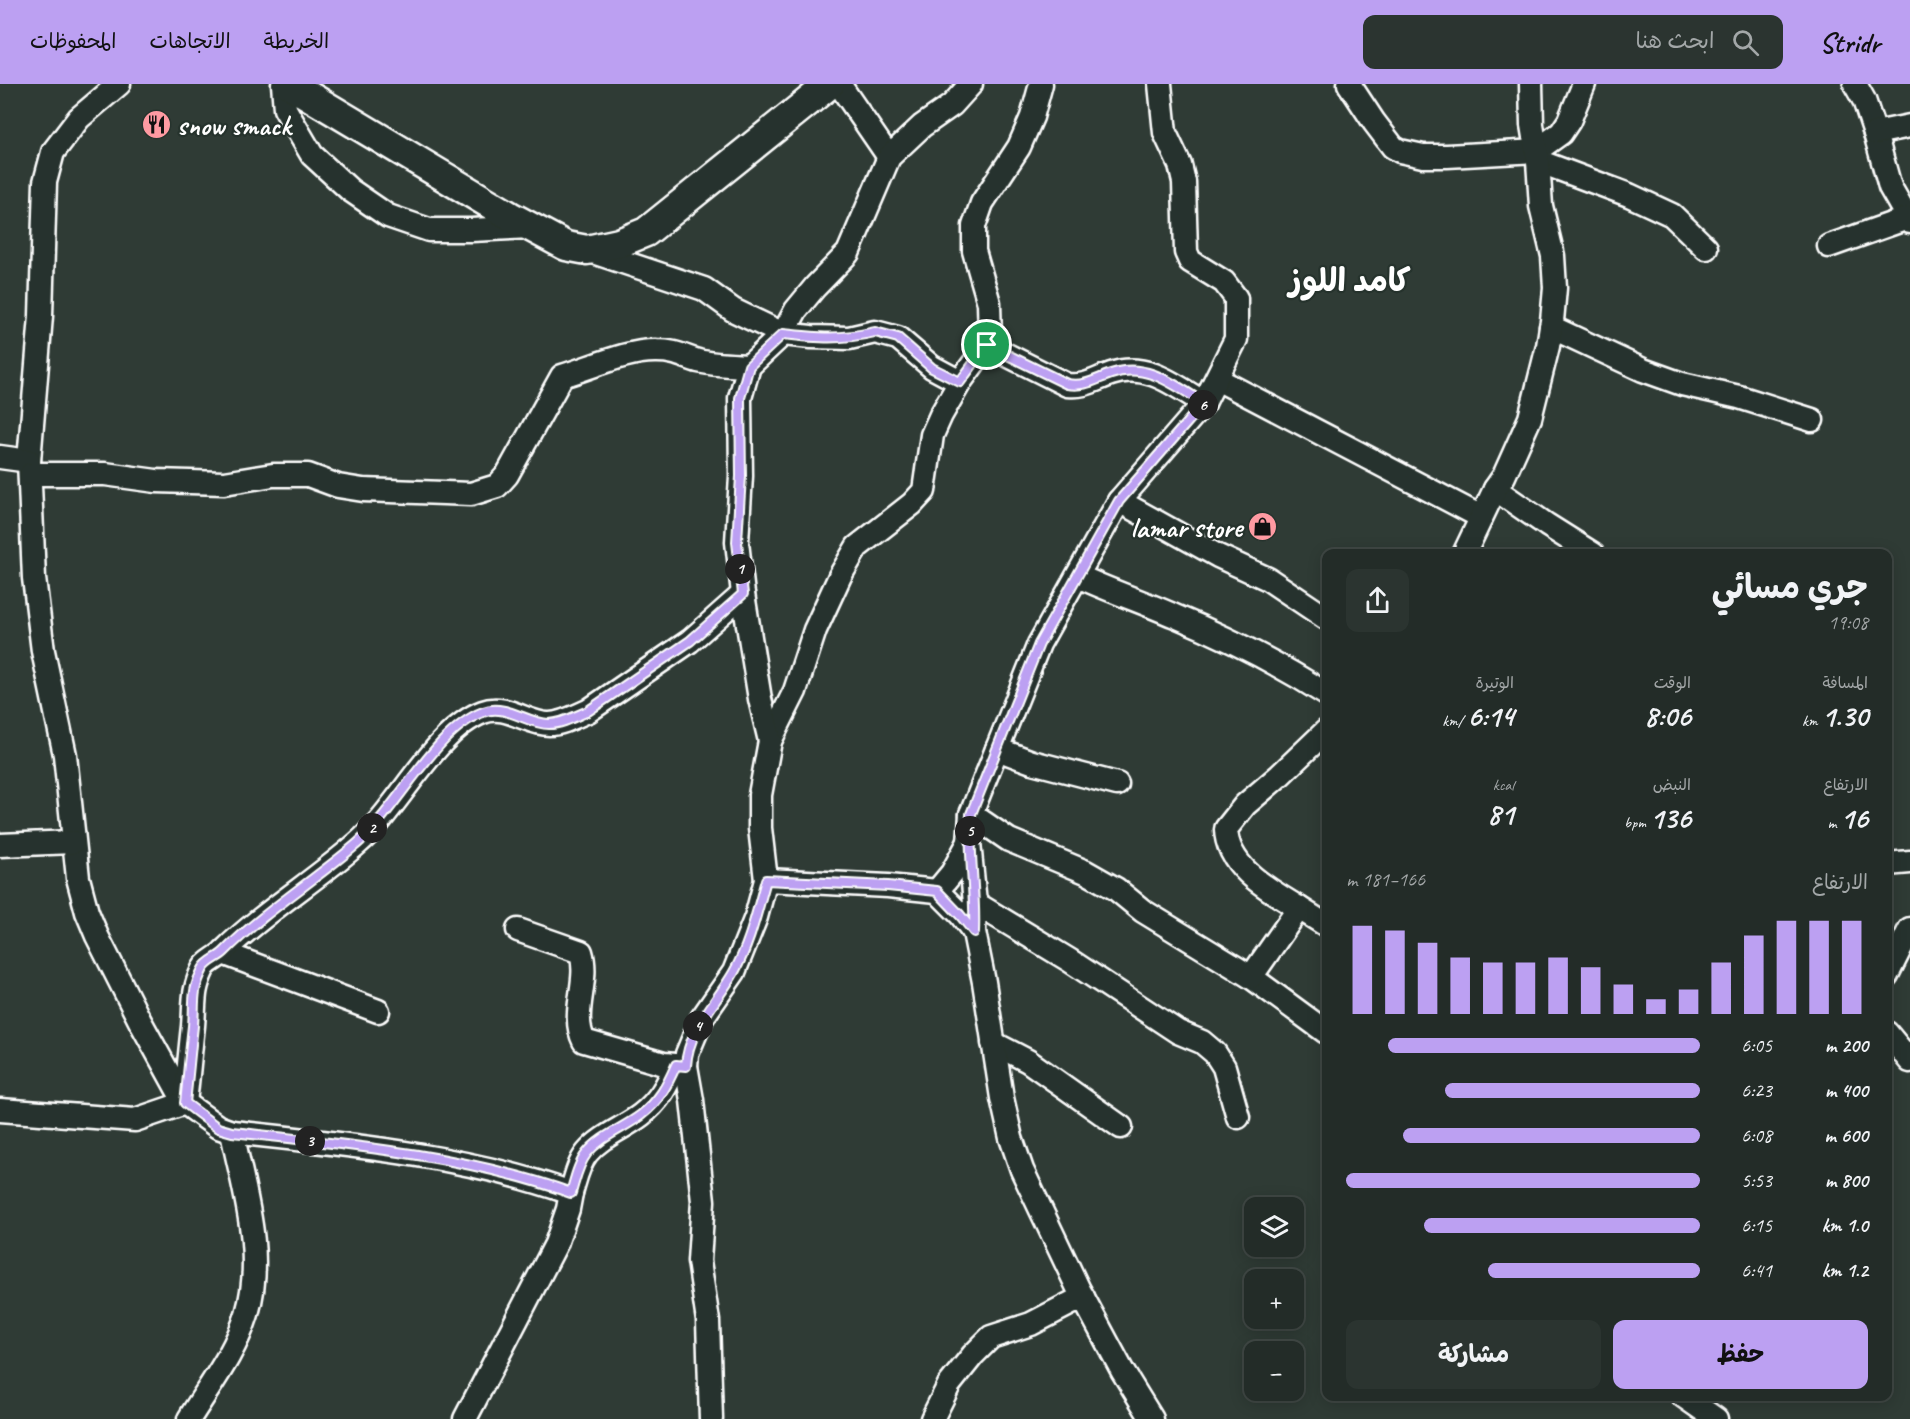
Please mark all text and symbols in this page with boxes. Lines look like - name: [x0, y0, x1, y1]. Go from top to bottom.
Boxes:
- search box: [1363, 15, 1783, 69]
- text: Stridr: [1819, 25, 1880, 60]
- icon: search: [1729, 26, 1762, 59]
- text: ابحث هنا: [1636, 27, 1714, 55]
- text: المحفوظات: [30, 28, 116, 54]
- text: الاتجاهات: [149, 28, 231, 54]
- text: الخريطة: [264, 28, 329, 54]
- place label: snow smack: [177, 108, 293, 143]
- restaurant icon: snow smack: [140, 109, 172, 141]
- district label: كامد اللوز: [1286, 260, 1411, 301]
- pin: [961, 319, 1012, 370]
- icon: arrive: [970, 328, 1003, 361]
- pin: 6: [1188, 390, 1218, 420]
- text: 6: [1199, 395, 1207, 415]
- place label: lamar store: [1130, 510, 1245, 545]
- shop icon: lamar store: [1247, 511, 1279, 543]
- pin: 1: [725, 554, 755, 584]
- text: 1: [736, 559, 744, 579]
- text: جري مسائي: [1712, 566, 1868, 608]
- button: share: [1346, 569, 1409, 632]
- text: 19:08: [1828, 610, 1868, 635]
- text: الوتيرة: [1475, 673, 1514, 693]
- text: الوقت: [1654, 673, 1691, 693]
- text: المسافة: [1822, 673, 1868, 693]
- text: 6:14: [1467, 697, 1514, 735]
- text: 8:06: [1644, 697, 1691, 735]
- text: 1.30: [1822, 697, 1868, 735]
- text: /km: [1442, 711, 1467, 731]
- text: km: [1802, 711, 1822, 731]
- text: kcal: [1493, 775, 1514, 795]
- text: النبض: [1653, 775, 1691, 795]
- text: الارتفاع: [1823, 775, 1868, 795]
- text: 81: [1487, 795, 1514, 833]
- text: 136: [1650, 799, 1691, 837]
- text: 16: [1840, 799, 1868, 837]
- pin: 2: [357, 813, 387, 843]
- text: bpm: [1624, 813, 1650, 833]
- text: m: [1828, 813, 1840, 833]
- pin: 5: [955, 816, 985, 846]
- text: 2: [368, 818, 376, 838]
- text: 5: [967, 821, 973, 841]
- text: 166–181 m: [1346, 867, 1425, 892]
- text: الارتفاع: [1812, 870, 1868, 895]
- pin: 4: [683, 1011, 713, 1041]
- text: 4: [694, 1016, 702, 1036]
- text: 6:05: [1741, 1033, 1772, 1058]
- text: 200 m: [1825, 1033, 1868, 1058]
- text: 6:23: [1741, 1078, 1772, 1103]
- text: 400 m: [1825, 1078, 1868, 1103]
- text: 6:08: [1741, 1123, 1772, 1148]
- text: 600 m: [1824, 1123, 1868, 1148]
- pin: 3: [295, 1126, 325, 1156]
- text: 3: [306, 1131, 314, 1151]
- text: 5:53: [1741, 1168, 1772, 1193]
- text: 800 m: [1825, 1168, 1868, 1193]
- map controls: [1244, 1197, 1304, 1401]
- button: layers: [1244, 1197, 1304, 1257]
- text: 6:15: [1741, 1213, 1772, 1238]
- text: 1.0 km: [1821, 1213, 1868, 1238]
- text: 6:41: [1741, 1258, 1772, 1283]
- text: 1.2 km: [1821, 1258, 1868, 1283]
- button: +: [1244, 1269, 1304, 1329]
- button: مشاركة: [1346, 1320, 1601, 1389]
- button: حفظ: [1613, 1320, 1868, 1389]
- button: −: [1244, 1341, 1304, 1401]

